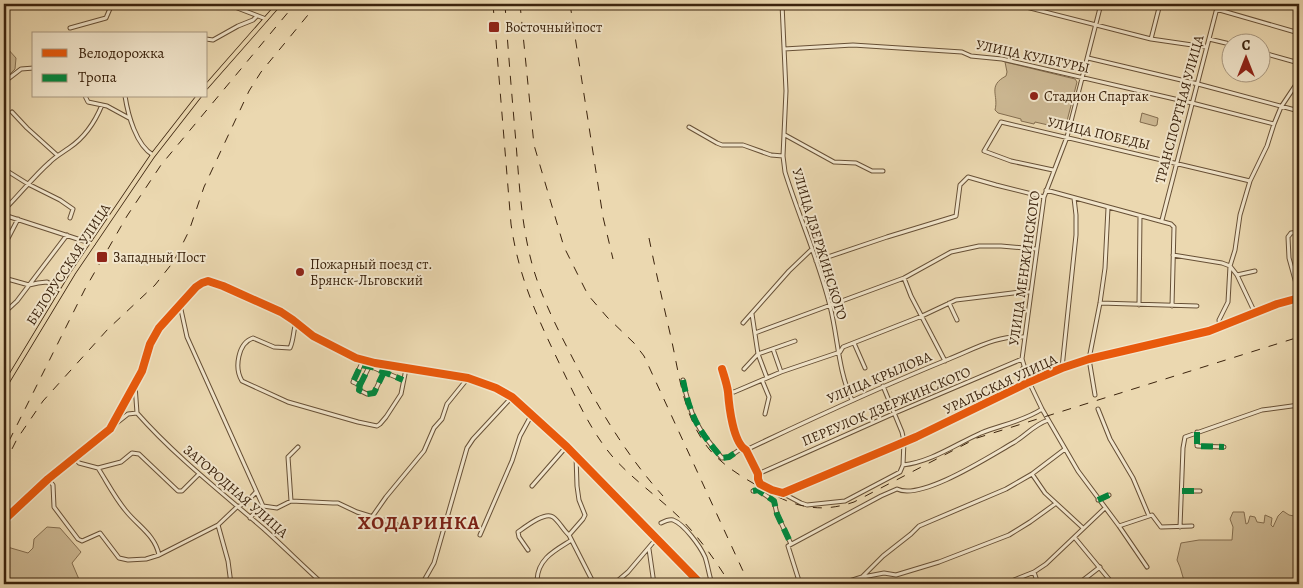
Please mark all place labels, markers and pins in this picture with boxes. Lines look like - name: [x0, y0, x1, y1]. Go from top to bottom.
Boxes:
- place label: Восточный пост: [505, 18, 602, 37]
- marker: Восточный пост: [487, 20, 501, 34]
- place label: Стадион Спартак: [1044, 87, 1149, 106]
- marker: Стадион Спартак: [1028, 90, 1040, 102]
- place label: Западный Пост: [113, 248, 206, 267]
- marker: Западный Пост: [95, 250, 109, 264]
- place label: Пожарный поезд ст. Брянск-Льговский: [310, 255, 433, 290]
- marker: Пожарный поезд ст. Брянск-Льговский: [294, 266, 306, 278]

